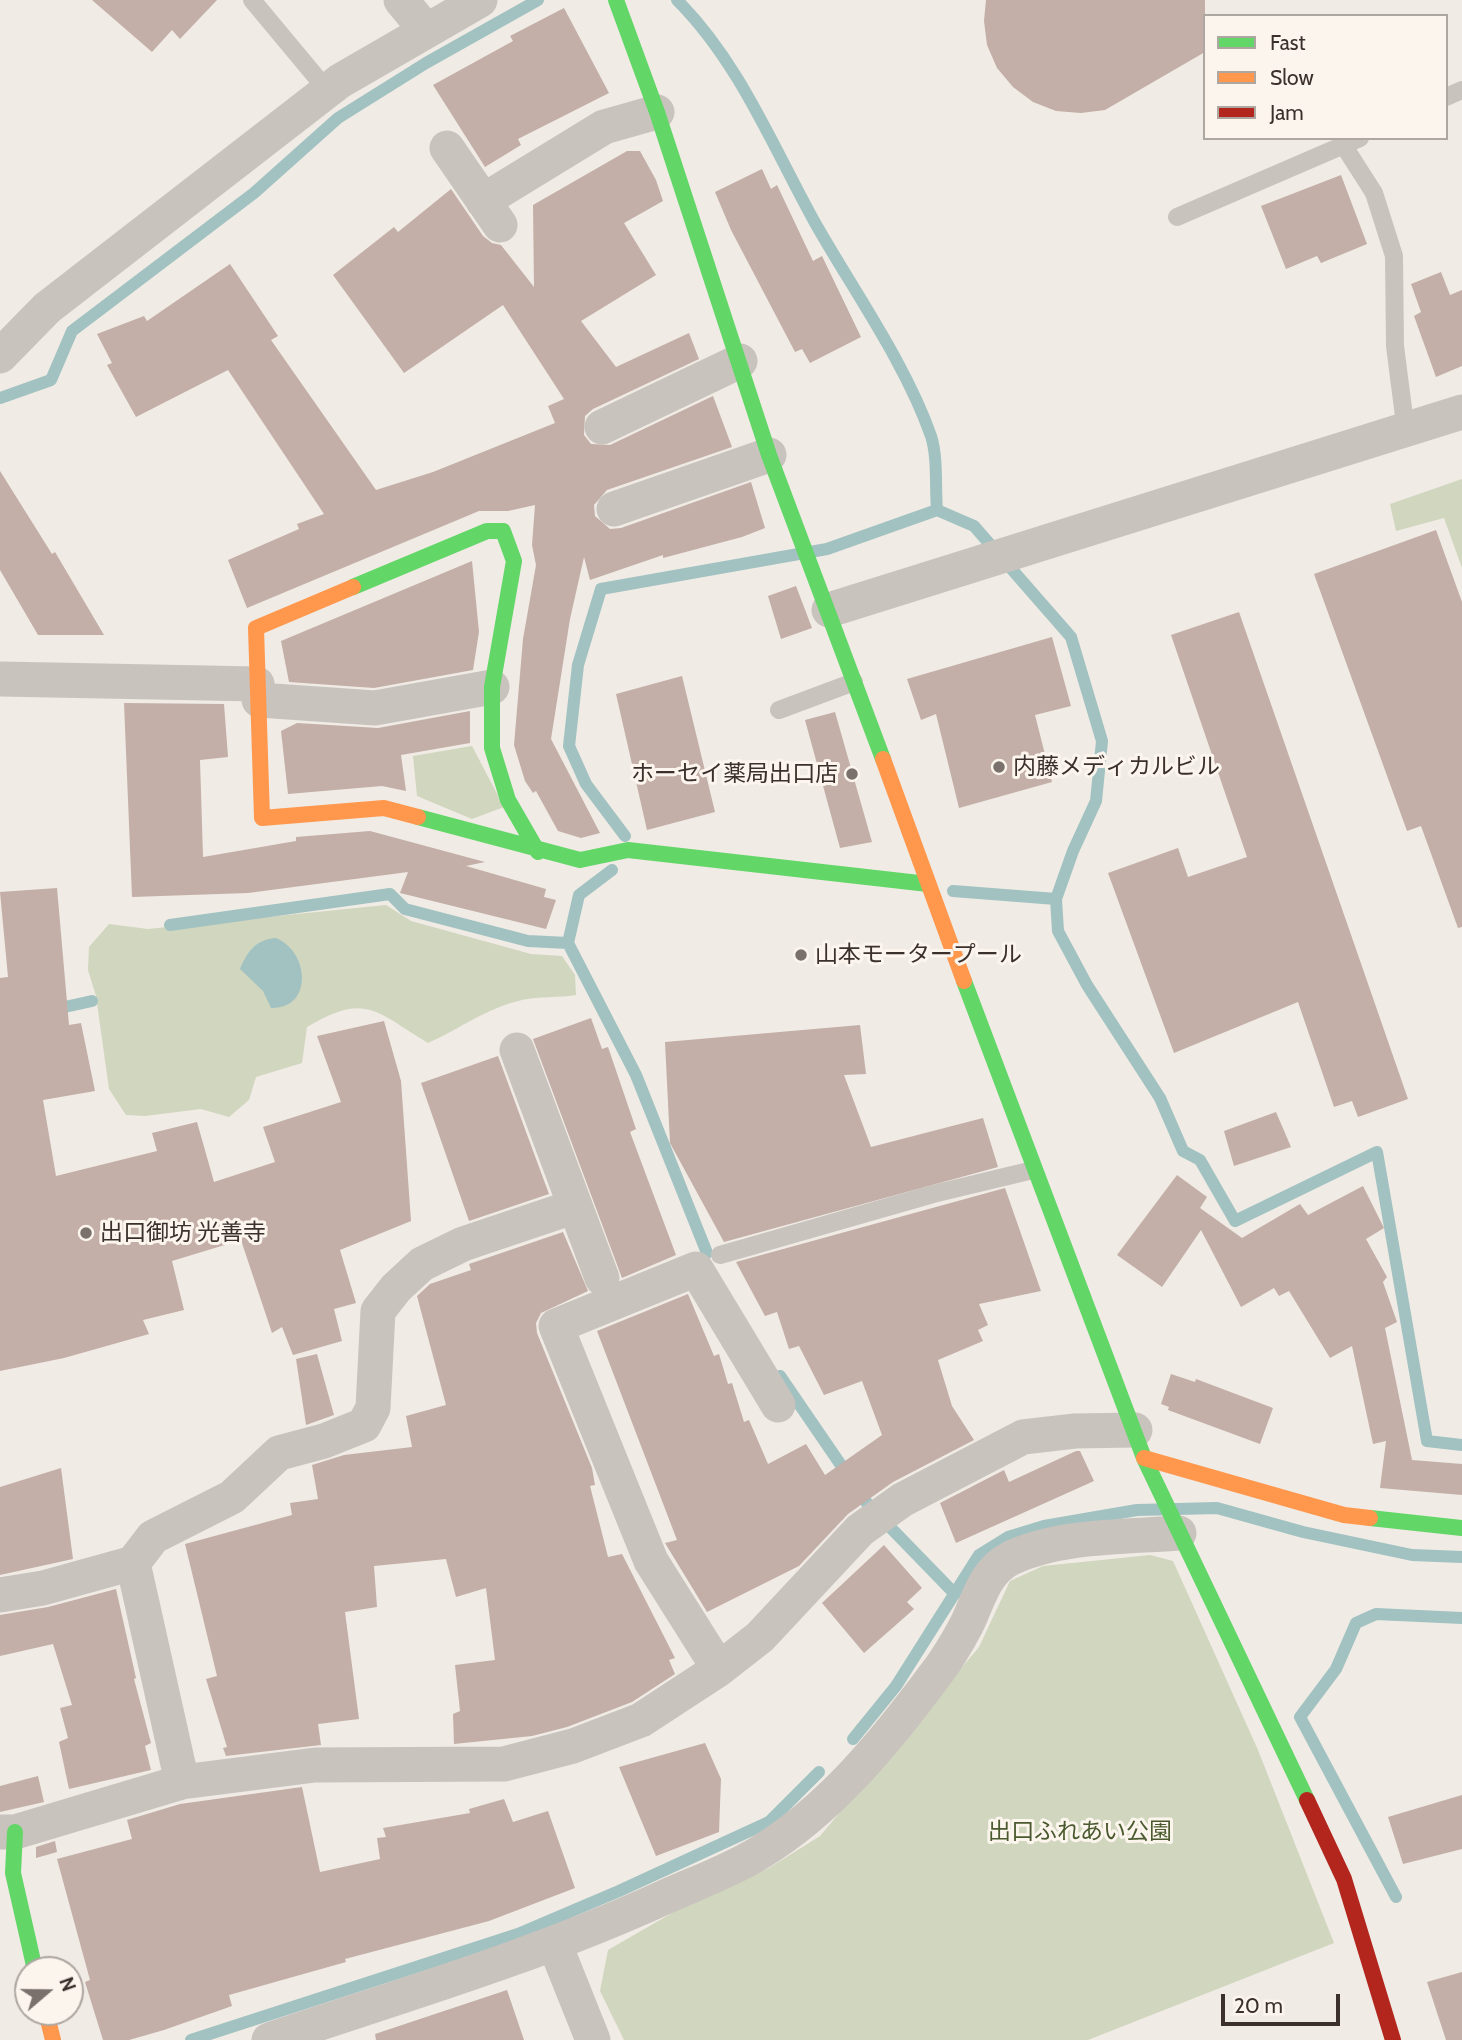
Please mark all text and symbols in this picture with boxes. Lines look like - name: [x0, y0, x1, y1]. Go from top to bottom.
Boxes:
- legend: [1203, 14, 1448, 140]
- text: Fast: [1270, 30, 1306, 55]
- text: Slow: [1270, 65, 1314, 90]
- text: Jam: [1270, 100, 1304, 125]
- place label: 内藤メディカルビル: [1013, 753, 1220, 781]
- marker: 内藤メディカルビル: [991, 759, 1007, 775]
- place label: ホーセイ薬局出口店: [631, 760, 838, 788]
- marker: ホーセイ薬局出口店: [844, 766, 860, 782]
- place label: 山本モータープール: [815, 941, 1022, 969]
- marker: 山本モータープール: [793, 947, 809, 963]
- place label: 出口御坊 光善寺: [100, 1219, 266, 1247]
- marker: 出口御坊 光善寺: [78, 1225, 94, 1241]
- park label: 出口ふれあい公園: [988, 1818, 1172, 1846]
- north arrow: [14, 1956, 84, 2026]
- text: N: [54, 1974, 80, 1995]
- scale bar: [1224, 1980, 1343, 2024]
- text: 20 m: [1234, 1993, 1283, 2018]

